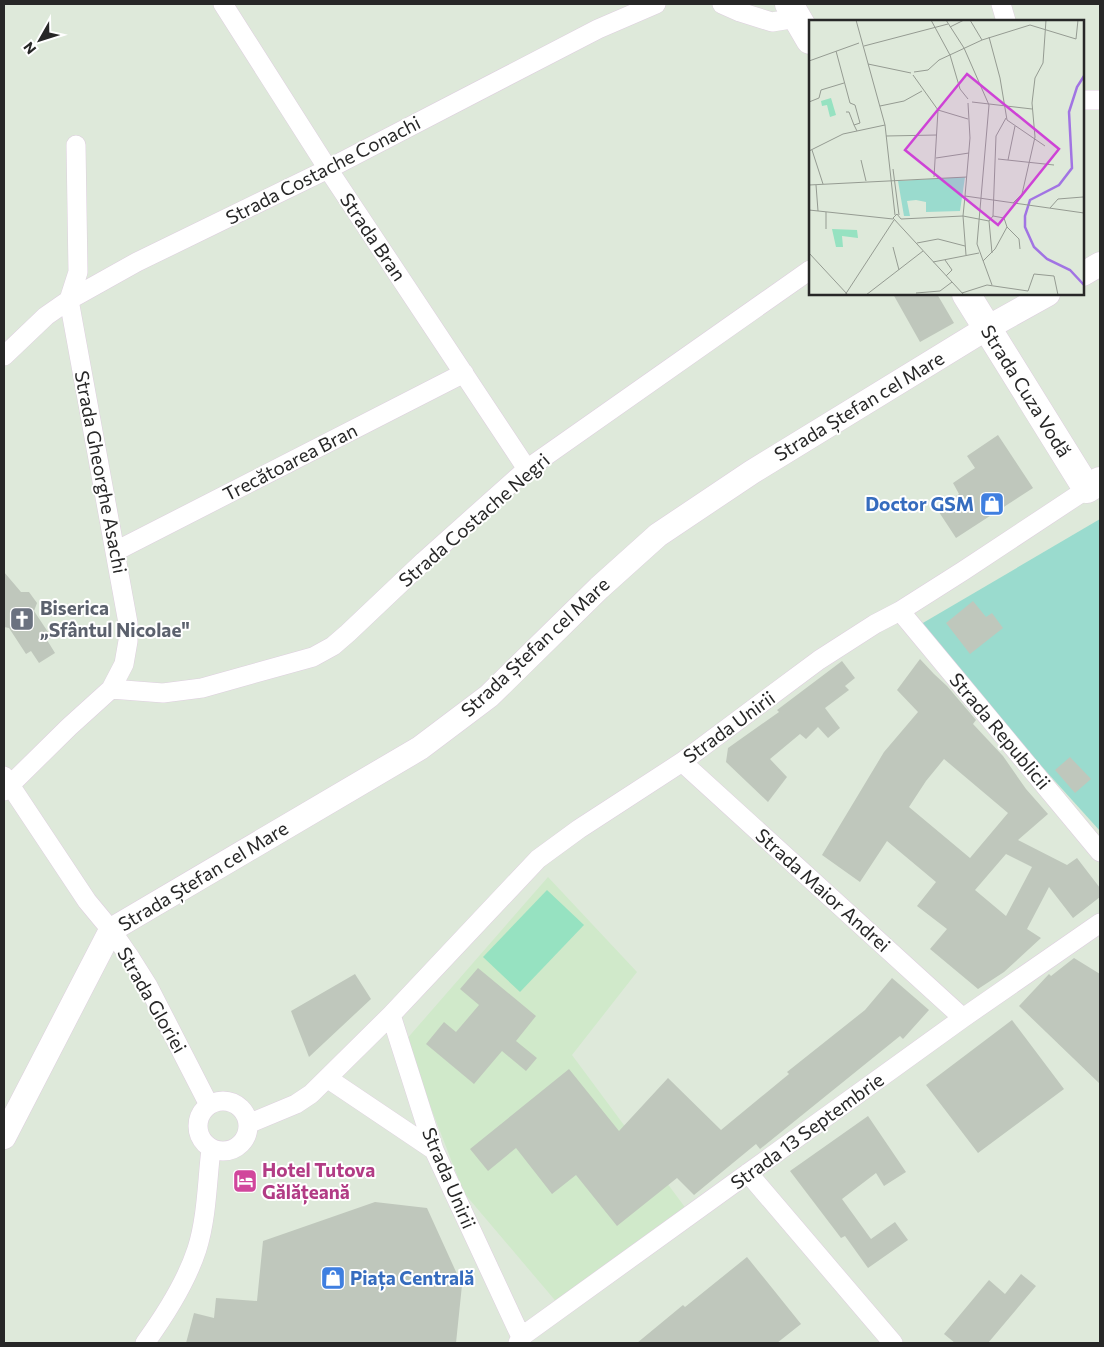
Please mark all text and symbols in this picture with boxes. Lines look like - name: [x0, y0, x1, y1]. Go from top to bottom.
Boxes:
- north arrow: [15, 15, 65, 65]
- inset map: [809, 20, 1084, 295]
- text: N: [20, 39, 39, 58]
- street label: Strada Costache Conachi: [222, 110, 424, 229]
- street label: Strada Bran: [336, 188, 411, 285]
- street label: Strada Cuza Vodă: [977, 321, 1076, 461]
- street label: Strada Ștefan cel Mare: [770, 346, 949, 467]
- street label: Strada Gheorghe Asachi: [71, 369, 132, 575]
- street label: Trecătoarea Bran: [219, 418, 361, 505]
- street label: Strada Costache Negri: [394, 448, 554, 591]
- shop icon: Doctor GSM: [979, 491, 1005, 517]
- place label: Doctor GSM: [865, 492, 974, 515]
- street label: Strada Ștefan cel Mare: [456, 572, 615, 723]
- place label: Biserica „Sfântul Nicolae": [40, 596, 190, 641]
- church icon: Biserica „Sfântul Nicolae": [9, 606, 35, 632]
- street label: Strada Republicii: [945, 668, 1056, 794]
- street label: Strada Unirii: [678, 686, 779, 768]
- street label: Strada Ștefan cel Mare: [114, 816, 293, 937]
- street label: Strada Maior Andrei: [751, 823, 895, 956]
- street label: Strada Gloriei: [113, 943, 192, 1057]
- street label: Strada 13 Septembrie: [726, 1067, 888, 1194]
- street label: Strada Unirii: [418, 1124, 481, 1232]
- place label: Hotel Tutova Gălățeană: [262, 1158, 375, 1205]
- hotel icon: Hotel Tutova Gălățeană: [232, 1168, 258, 1194]
- shop icon: Piața Centrală: [320, 1265, 346, 1291]
- place label: Piața Centrală: [350, 1266, 474, 1291]

